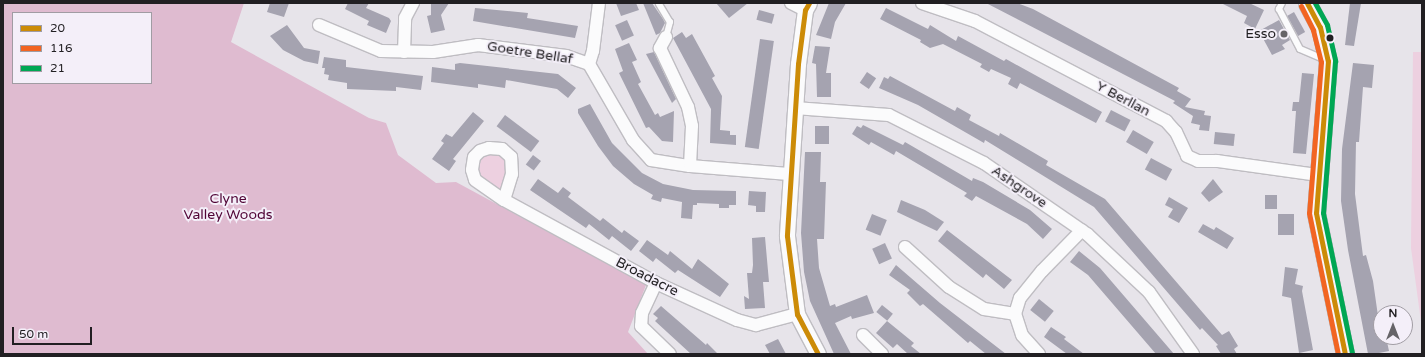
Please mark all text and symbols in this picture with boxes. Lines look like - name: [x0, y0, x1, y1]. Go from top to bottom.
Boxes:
- legend: [12, 12, 152, 84]
- text: 20: [50, 21, 65, 35]
- place label: Esso: [1245, 26, 1276, 42]
- marker: Esso: [1279, 29, 1289, 39]
- unlabelled marker: [1325, 33, 1335, 43]
- street label: Goetre Bellaf: [486, 38, 574, 68]
- text: 116: [50, 41, 73, 55]
- text: 21: [50, 61, 65, 75]
- street label: Y Berllan: [1093, 78, 1153, 120]
- street label: Ashgrove: [988, 162, 1050, 212]
- park label: Clyne Valley Woods: [184, 191, 272, 224]
- street label: Broadacre: [613, 254, 681, 300]
- north arrow: [1373, 305, 1413, 345]
- text: N: [1389, 307, 1397, 320]
- scale bar: [14, 319, 94, 345]
- text: 50 m: [19, 327, 48, 341]

